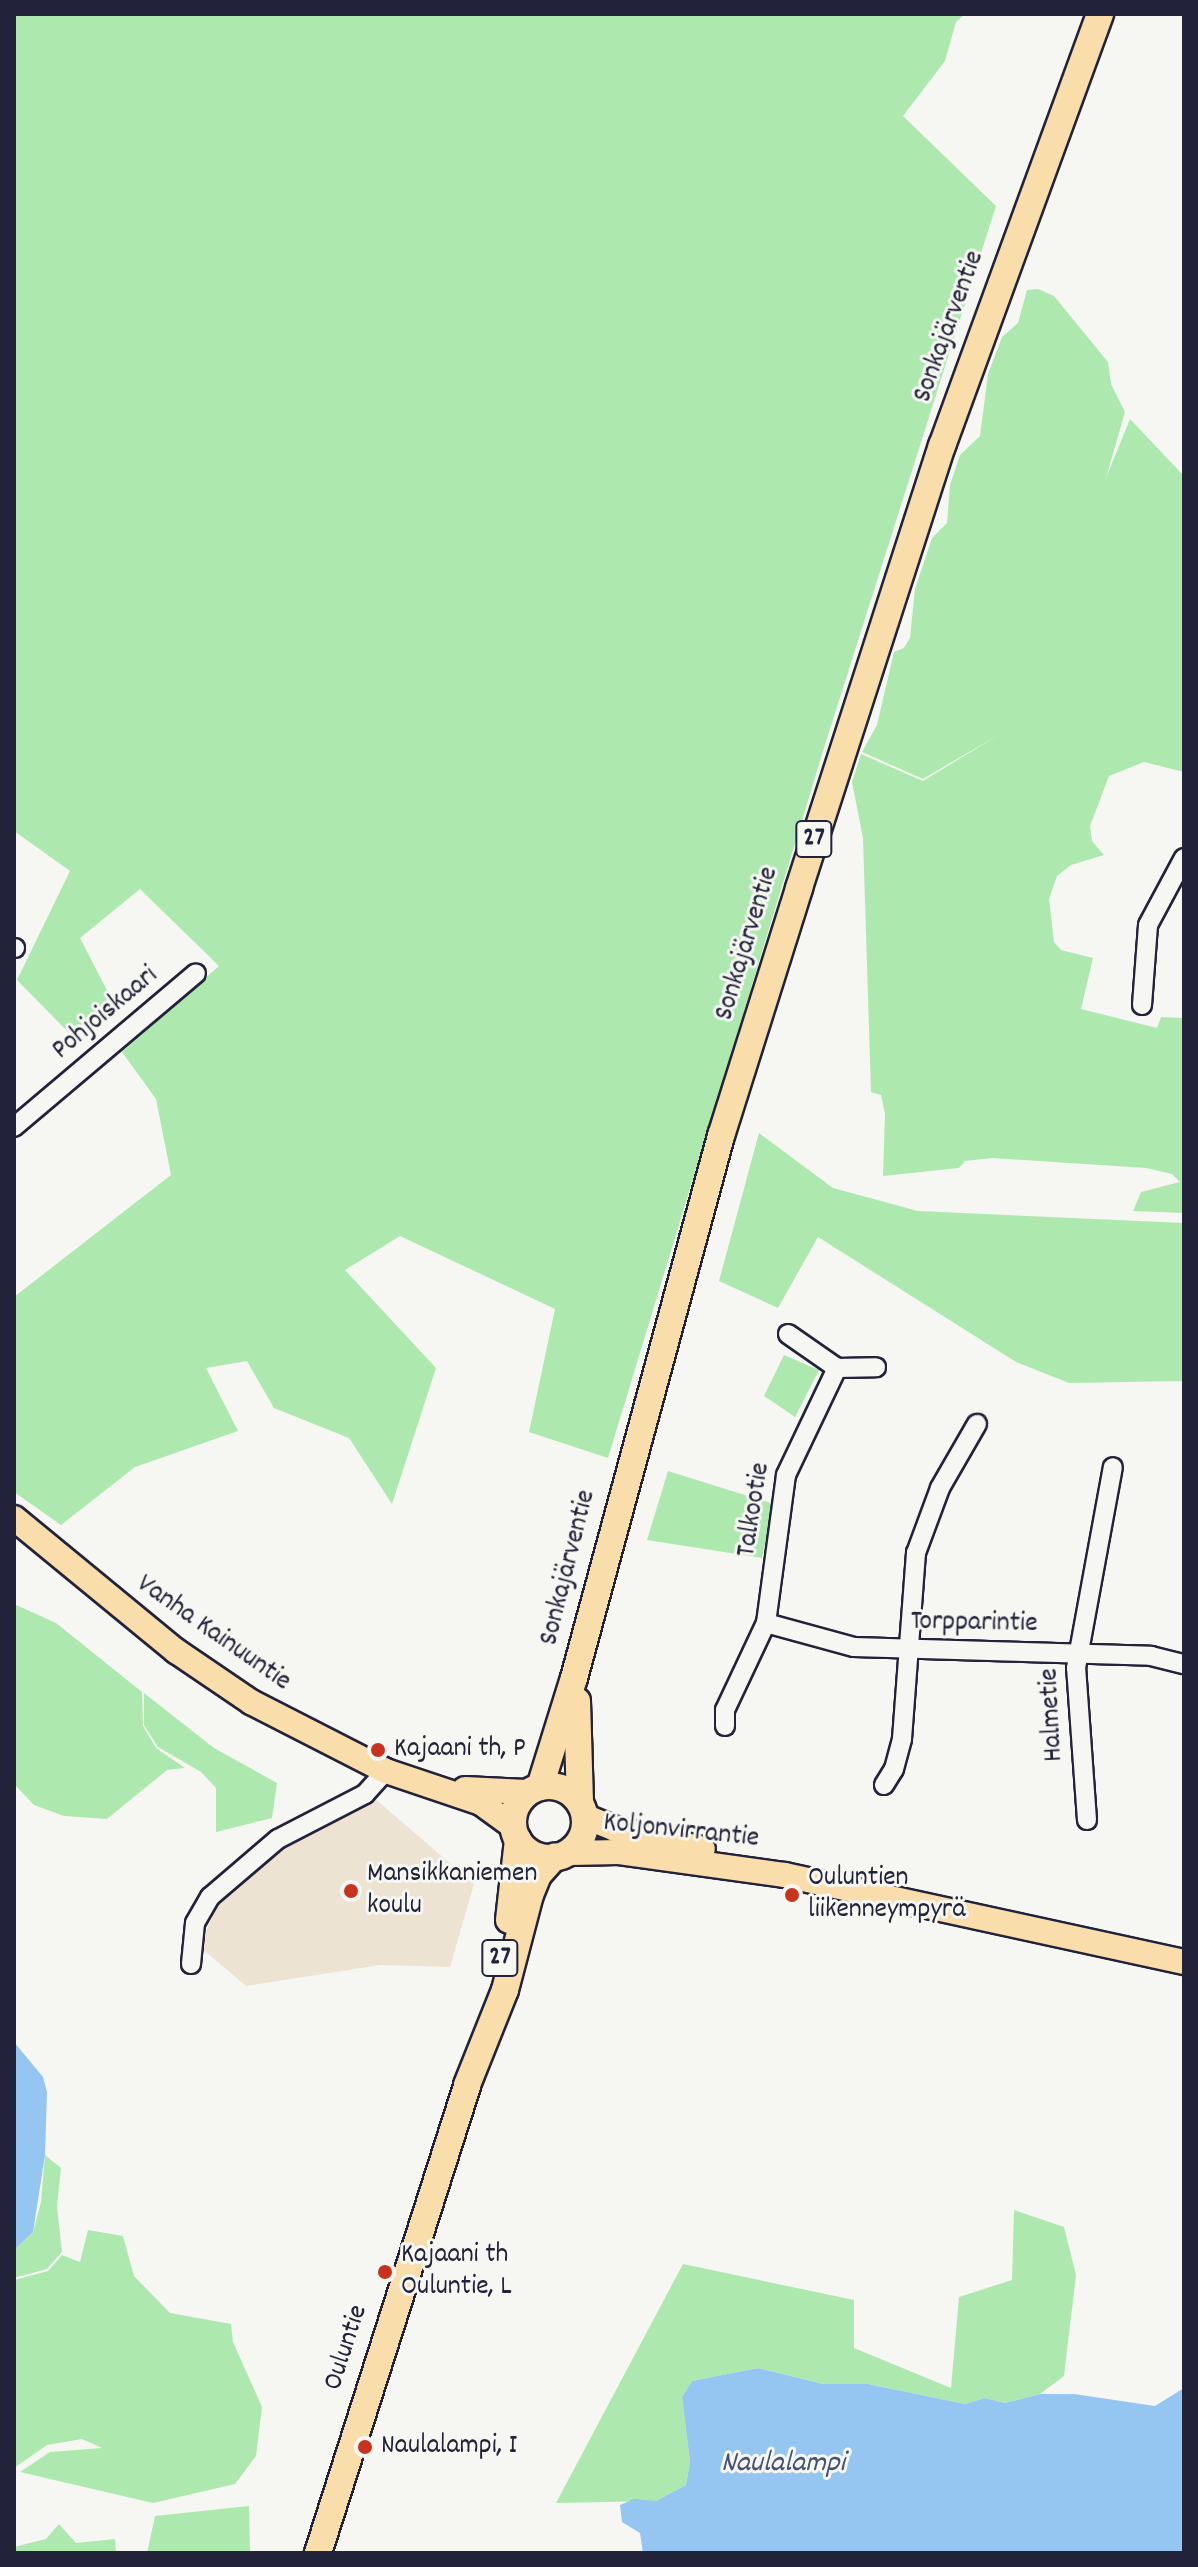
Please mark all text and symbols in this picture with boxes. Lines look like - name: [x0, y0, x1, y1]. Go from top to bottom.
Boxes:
- street label: Sonkajärventie: [907, 247, 993, 407]
- road number: 27: [794, 817, 834, 861]
- street label: Sonkajärventie: [709, 863, 787, 1025]
- street label: Pohjoiskaari: [46, 960, 166, 1068]
- street label: Talkootie: [731, 1460, 779, 1560]
- street label: Sonkajärventie: [533, 1487, 605, 1649]
- street label: Vanha Kainuuntie: [129, 1568, 297, 1700]
- street label: Torpparintie: [910, 1606, 1038, 1642]
- street label: Halmetie: [1034, 1667, 1072, 1763]
- place label: Kajaani th, P: [394, 1733, 526, 1767]
- marker: Kajaani th, P: [369, 1741, 387, 1759]
- street label: Koljonvirrantie: [602, 1807, 760, 1857]
- place label: Mansikkaniemen koulu: [367, 1858, 537, 1924]
- place label: Ouluntien liikenneympyrä: [808, 1862, 966, 1928]
- marker: Mansikkaniemen koulu: [342, 1882, 360, 1900]
- marker: Ouluntien liikenneympyrä: [783, 1886, 801, 1904]
- road number: 27: [480, 1936, 520, 1980]
- place label: Kajaani th Ouluntie, L: [401, 2239, 512, 2305]
- marker: Kajaani th Ouluntie, L: [376, 2263, 394, 2281]
- street label: Ouluntie: [317, 2301, 377, 2395]
- place label: Naulalampi, I: [381, 2430, 517, 2464]
- marker: Naulalampi, I: [356, 2438, 374, 2456]
- water label: Naulalampi: [721, 2447, 845, 2483]

